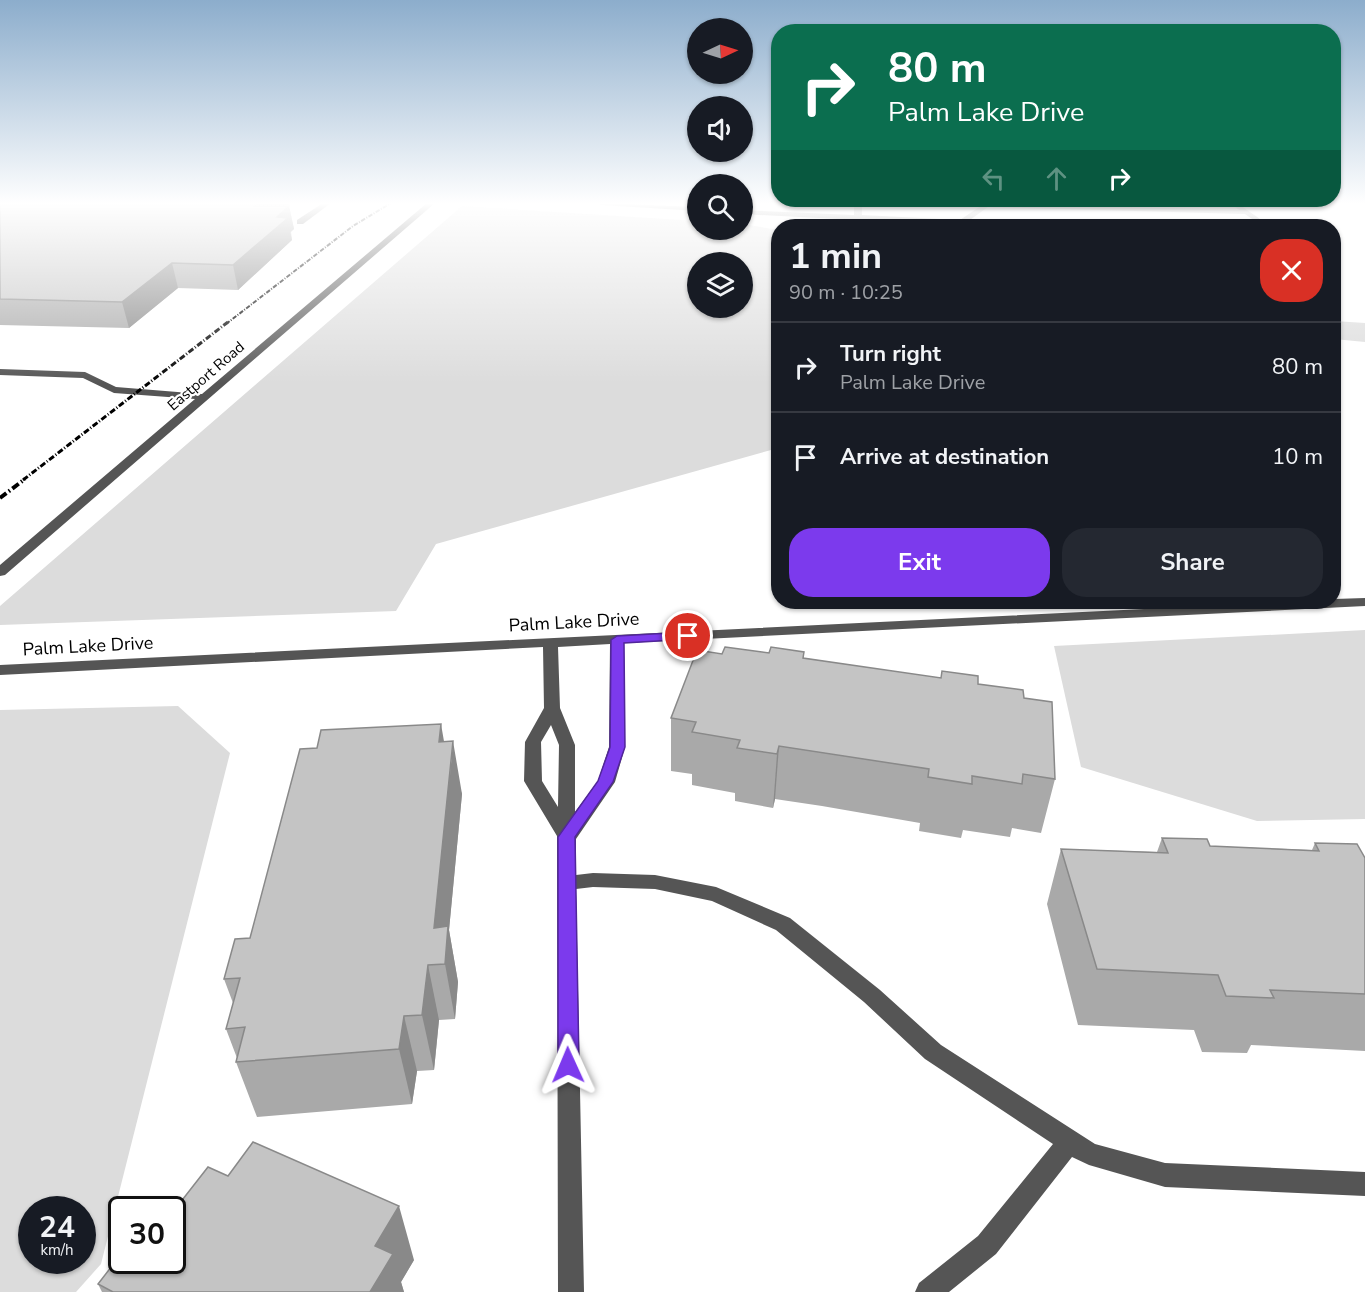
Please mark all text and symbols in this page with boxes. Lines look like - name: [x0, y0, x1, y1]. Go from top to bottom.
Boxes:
- north arrow: [687, 18, 753, 84]
- map controls: [687, 18, 753, 318]
- text: 80 m: [888, 40, 987, 97]
- icon: right: [789, 48, 867, 126]
- text: Palm Lake Drive: [888, 94, 1084, 131]
- button: sound: [687, 96, 753, 162]
- icon: left: [977, 162, 1010, 195]
- icon: ahead: [1040, 162, 1073, 195]
- icon: right: [1103, 162, 1136, 195]
- button: search: [687, 174, 753, 240]
- text: 1 min: [789, 232, 882, 281]
- button: close: [1260, 239, 1323, 302]
- button: layers: [687, 252, 753, 318]
- text: 90 m · 10:25: [789, 279, 903, 306]
- street label: Eastport Road: [163, 337, 249, 415]
- text: Turn right: [840, 339, 941, 369]
- icon: right: [789, 351, 822, 384]
- text: 80 m: [1272, 352, 1323, 382]
- text: Palm Lake Drive: [840, 369, 985, 396]
- icon: arrive: [789, 441, 822, 474]
- text: Arrive at destination: [840, 442, 1049, 472]
- text: 10 m: [1272, 442, 1323, 472]
- button: Exit: [789, 528, 1050, 597]
- button: Share: [1062, 528, 1323, 597]
- street label: Palm Lake Drive: [508, 607, 640, 637]
- pin: [662, 610, 713, 661]
- icon: arrive: [671, 619, 704, 652]
- street label: Palm Lake Drive: [22, 631, 154, 661]
- position arrow: [536, 1033, 600, 1097]
- speed limit sign: 30: [108, 1196, 186, 1274]
- text: 24: [39, 1207, 75, 1248]
- text: km/h: [40, 1240, 74, 1260]

